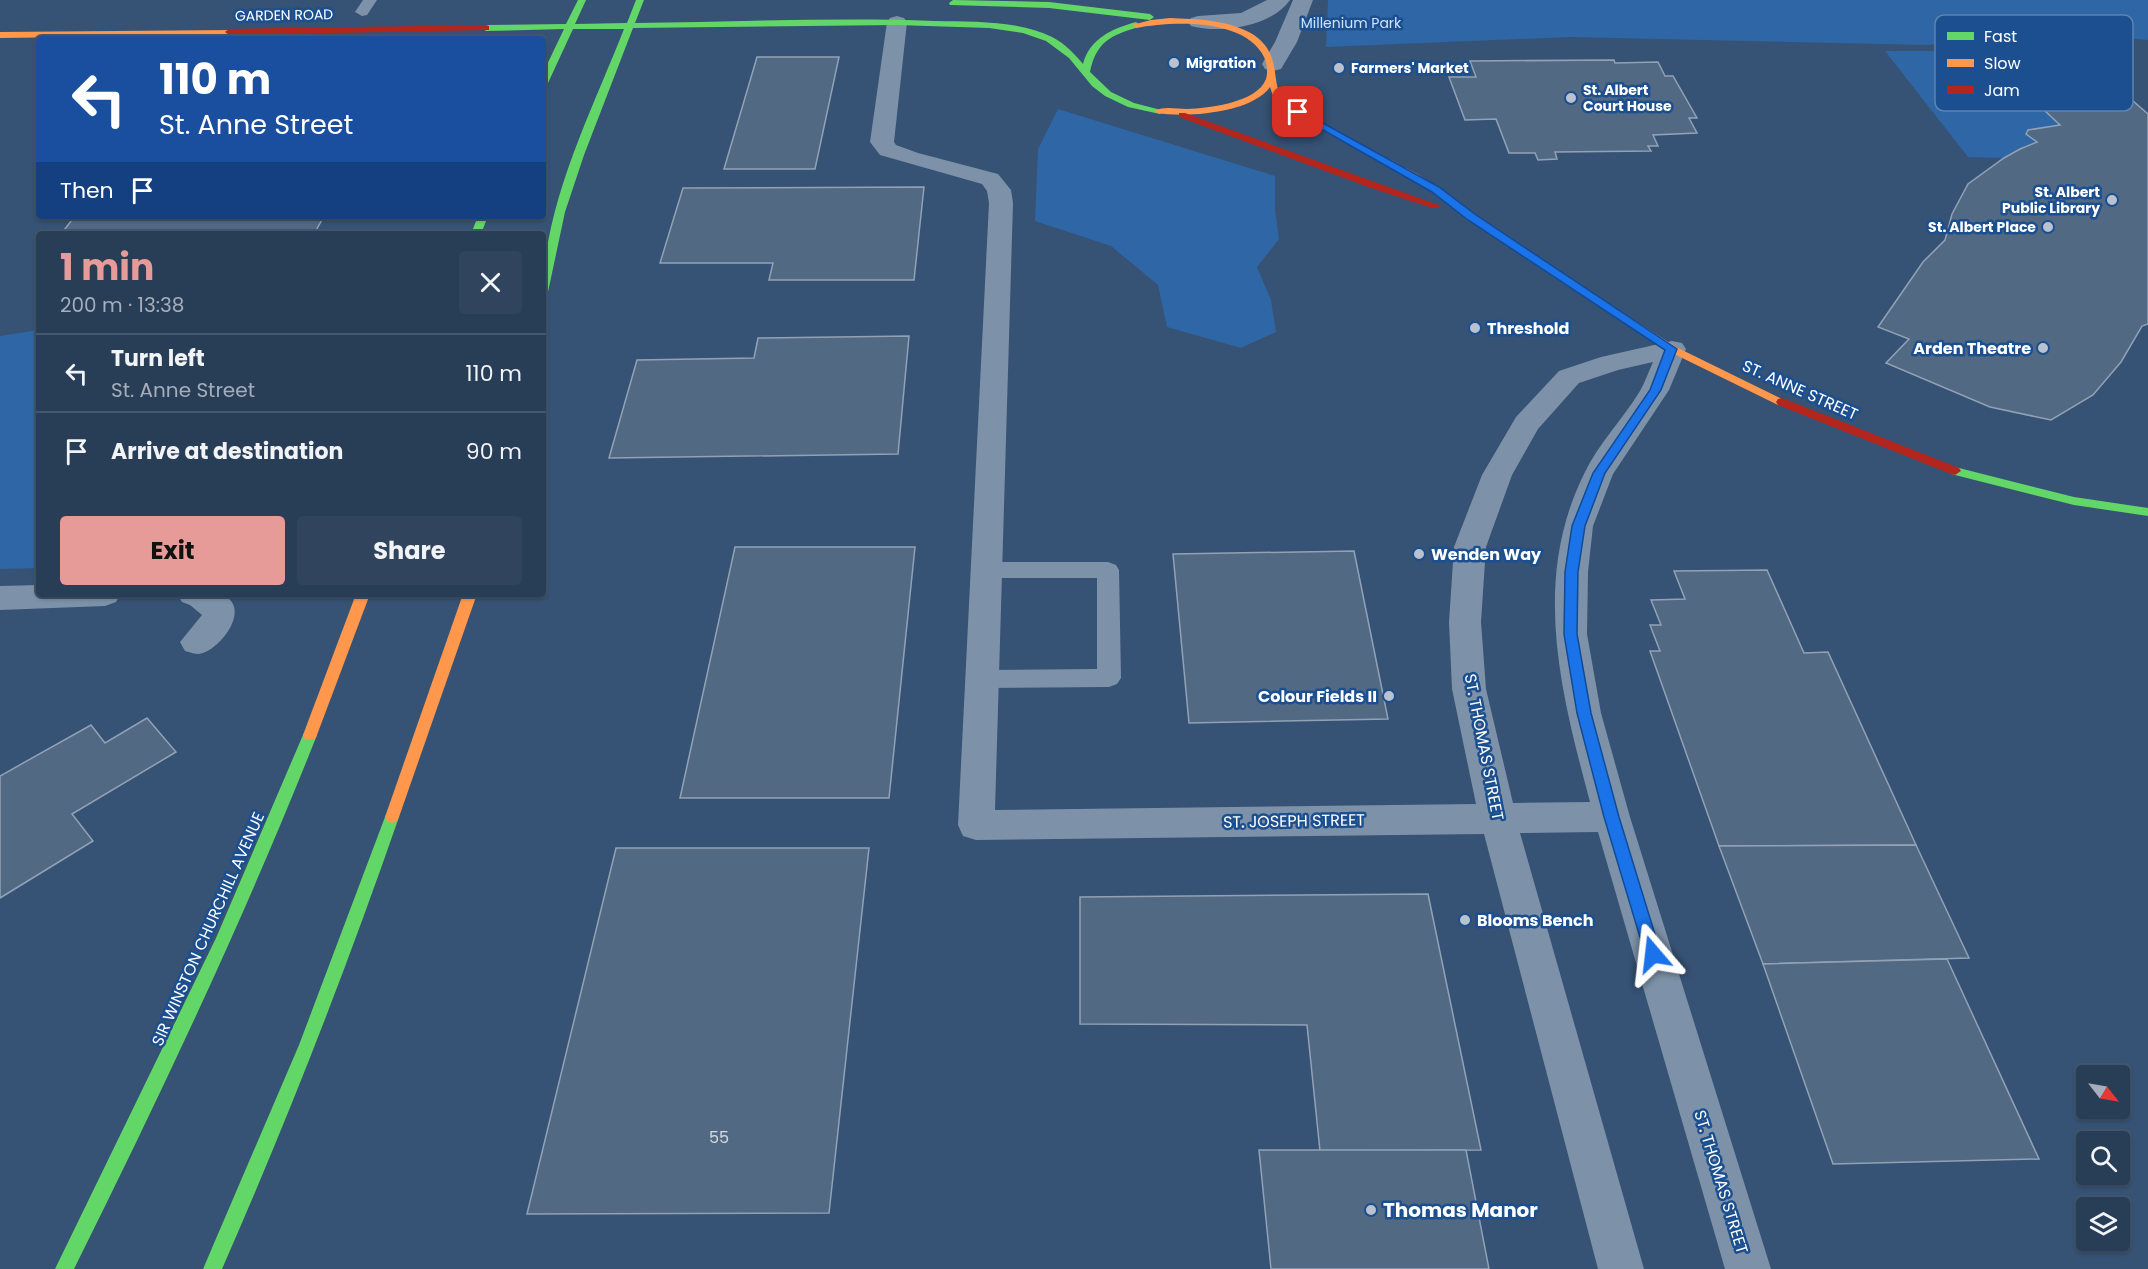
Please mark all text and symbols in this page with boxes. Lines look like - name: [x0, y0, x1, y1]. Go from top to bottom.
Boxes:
- street label: GARDEN ROAD: [235, 4, 333, 26]
- park label: Millenium Park: [1301, 13, 1402, 33]
- legend: [1935, 15, 2133, 111]
- text: Fast: [1984, 25, 2017, 48]
- text: 110 m: [159, 50, 271, 109]
- text: Slow: [1984, 52, 2021, 75]
- place label: Migration: [1186, 53, 1256, 73]
- marker: Migration: [1167, 56, 1181, 70]
- place label: Farmers' Market: [1351, 58, 1469, 78]
- icon: left: [60, 60, 138, 138]
- marker: Farmers' Market: [1332, 61, 1346, 75]
- text: Jam: [1984, 79, 2020, 102]
- place label: St. Albert Court House: [1583, 80, 1672, 116]
- pin: [1272, 86, 1323, 137]
- marker: St. Albert Court House: [1564, 91, 1578, 105]
- icon: arrive: [1281, 95, 1314, 128]
- text: St. Anne Street: [159, 106, 353, 143]
- icon: arrive: [126, 174, 159, 207]
- text: Then: [60, 175, 114, 206]
- place label: St. Albert Public Library: [2002, 182, 2100, 218]
- marker: St. Albert Public Library: [2105, 193, 2119, 207]
- place label: St. Albert Place: [1928, 217, 2036, 237]
- marker: St. Albert Place: [2041, 220, 2055, 234]
- text: 1 min: [60, 242, 154, 293]
- button: close: [459, 251, 522, 314]
- text: 200 m · 13:38: [60, 291, 184, 319]
- place label: Threshold: [1487, 317, 1569, 340]
- marker: Threshold: [1468, 321, 1482, 335]
- place label: Arden Theatre: [1913, 337, 2031, 360]
- marker: Arden Theatre: [2036, 341, 2050, 355]
- text: Turn left: [111, 343, 205, 374]
- street label: ST. ANNE STREET: [1739, 354, 1862, 426]
- icon: left: [60, 357, 93, 390]
- text: 110 m: [466, 358, 522, 389]
- text: St. Anne Street: [111, 376, 255, 404]
- icon: arrive: [60, 435, 93, 468]
- text: Arrive at destination: [111, 436, 343, 467]
- text: 90 m: [466, 436, 522, 467]
- button: Exit: [60, 516, 285, 585]
- button: Share: [297, 516, 522, 585]
- place label: Wenden Way: [1431, 543, 1542, 566]
- marker: Wenden Way: [1412, 547, 1426, 561]
- street label: ST. THOMAS STREET: [1458, 672, 1510, 823]
- place label: Colour Fields II: [1258, 685, 1377, 708]
- marker: Colour Fields II: [1382, 689, 1396, 703]
- street label: SIR WINSTON CHURCHILL AVENUE: [146, 808, 270, 1050]
- street label: ST. JOSEPH STREET: [1223, 808, 1365, 834]
- place label: Blooms Bench: [1477, 909, 1594, 932]
- marker: Blooms Bench: [1458, 913, 1472, 927]
- position arrow: [1621, 922, 1685, 986]
- north arrow: [2076, 1065, 2130, 1119]
- map controls: [2076, 1065, 2130, 1251]
- street label: ST. THOMAS STREET: [1688, 1107, 1754, 1257]
- house number: 55: [709, 1126, 729, 1149]
- button: search: [2076, 1131, 2130, 1185]
- place label: Thomas Manor: [1383, 1196, 1538, 1224]
- button: layers: [2076, 1197, 2130, 1251]
- marker: Thomas Manor: [1364, 1203, 1378, 1217]

